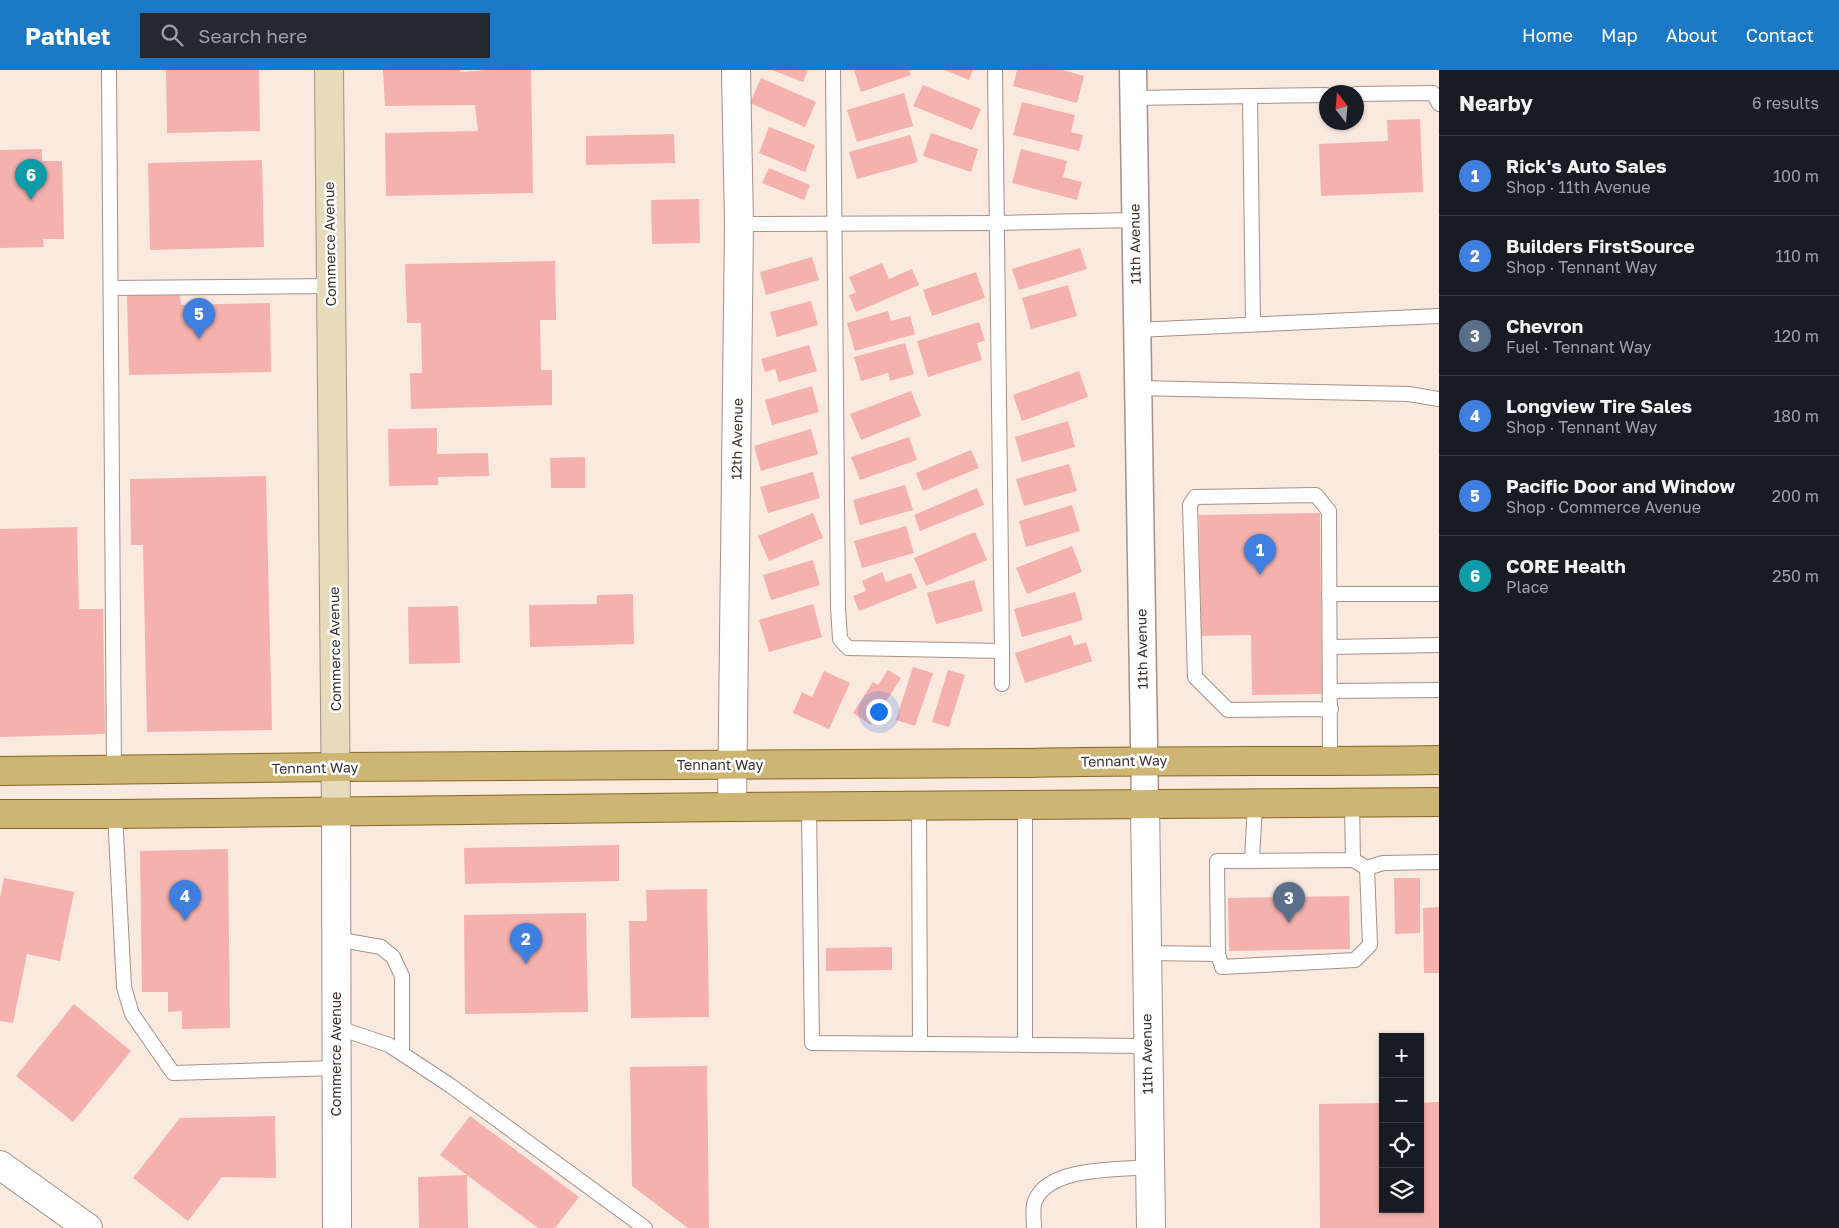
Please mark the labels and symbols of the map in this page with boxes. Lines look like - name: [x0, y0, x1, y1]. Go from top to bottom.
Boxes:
- north arrow: [1319, 85, 1364, 130]
- pin: 6: [15, 159, 47, 200]
- street label: Commerce Avenue: [320, 181, 339, 307]
- street label: 11th Avenue: [1125, 204, 1144, 285]
- pin: 5: [183, 298, 215, 339]
- street label: 12th Avenue: [727, 398, 746, 480]
- pin: 1: [1244, 534, 1276, 575]
- street label: Commerce Avenue: [325, 586, 344, 712]
- street label: 11th Avenue: [1132, 609, 1151, 690]
- your location: [866, 699, 892, 725]
- street label: Tennant Way: [1081, 751, 1168, 770]
- street label: Tennant Way: [677, 756, 763, 773]
- street label: Tennant Way: [272, 758, 359, 777]
- pin: 4: [169, 880, 201, 921]
- pin: 3: [1273, 882, 1305, 923]
- pin: 2: [510, 923, 542, 964]
- street label: Commerce Avenue: [327, 992, 344, 1116]
- street label: 11th Avenue: [1137, 1014, 1156, 1095]

